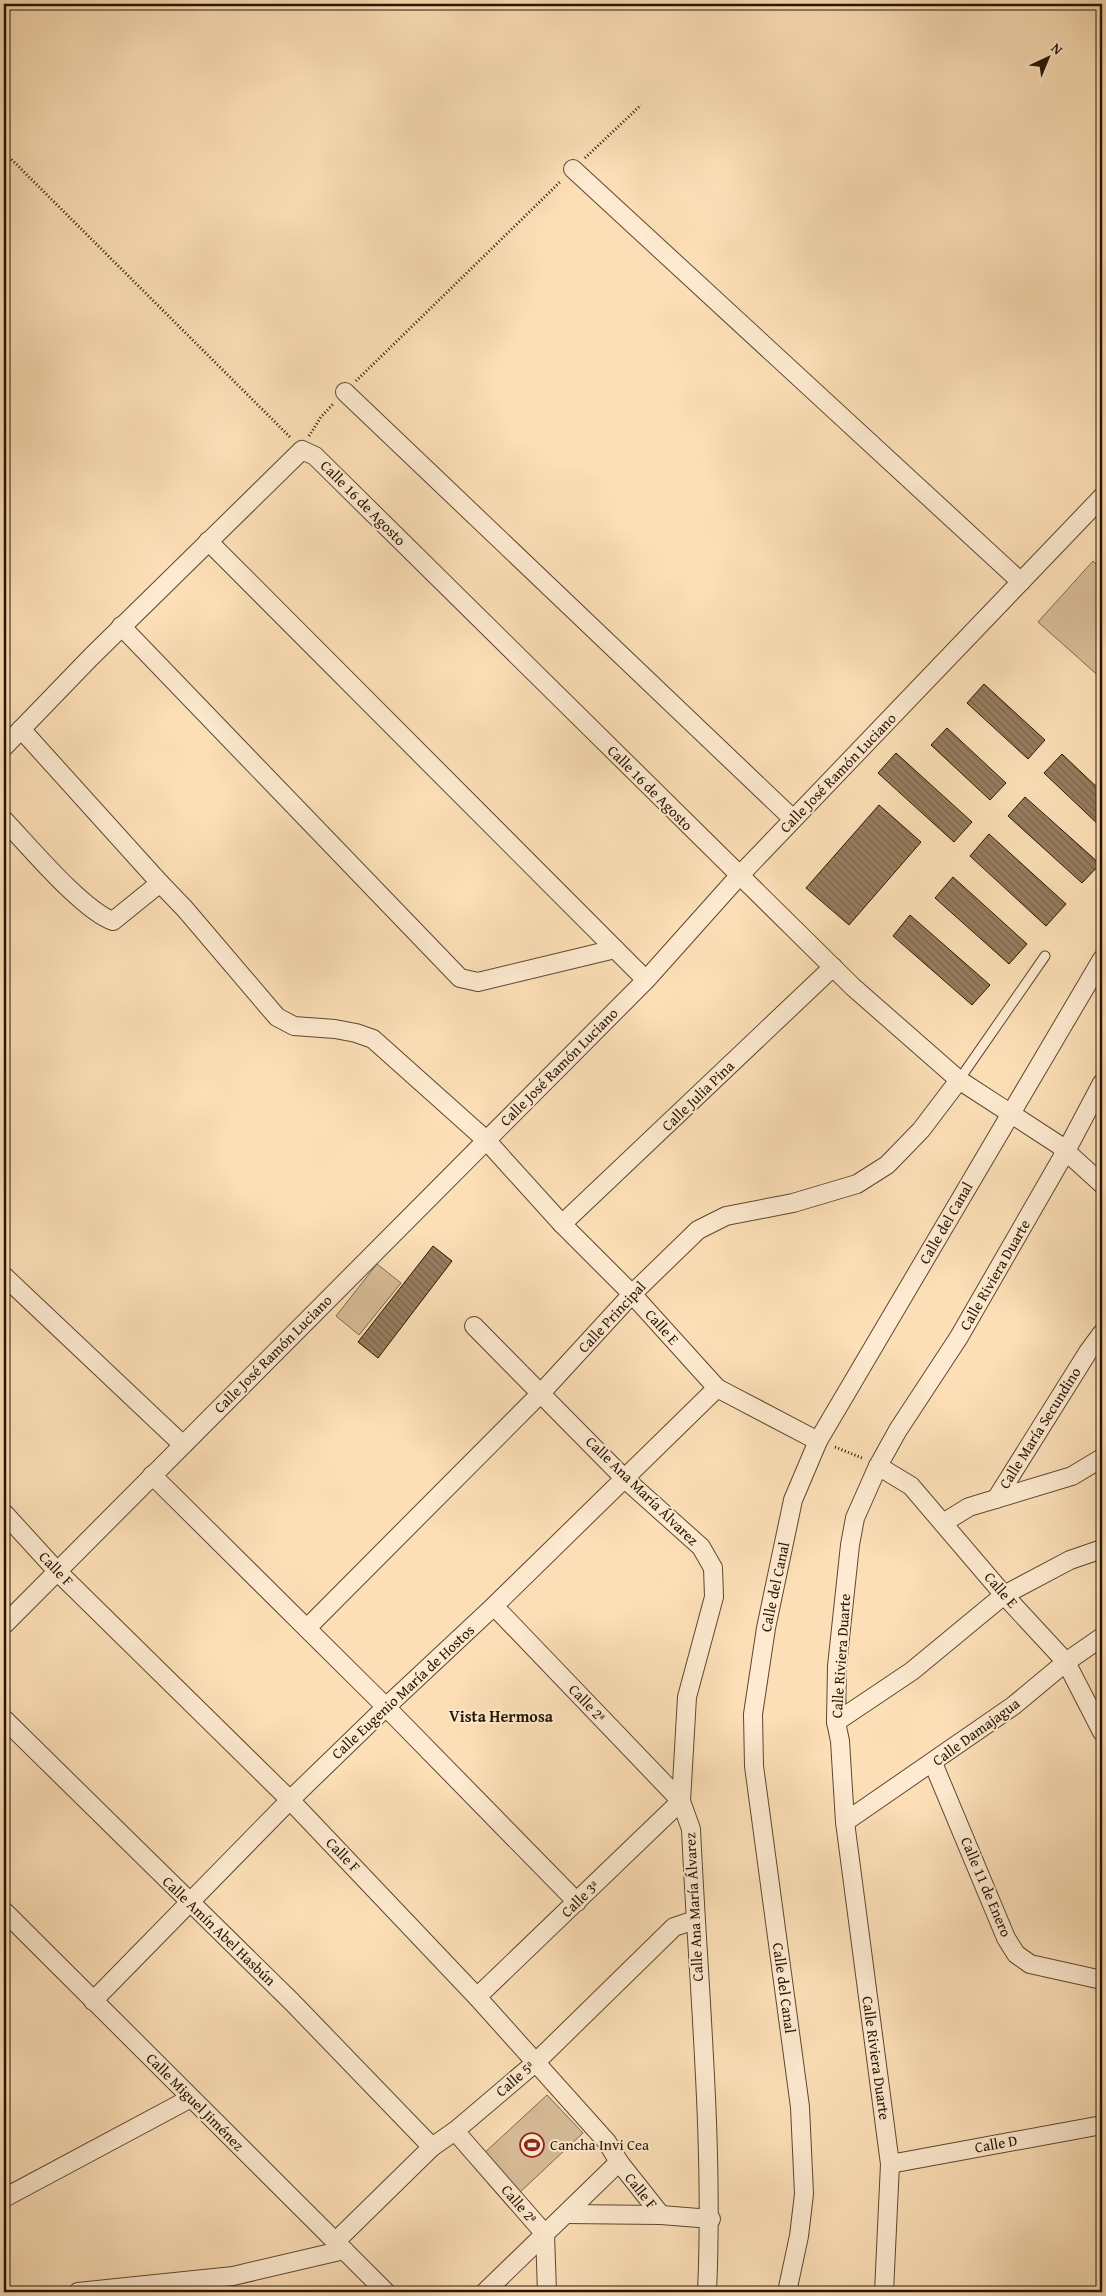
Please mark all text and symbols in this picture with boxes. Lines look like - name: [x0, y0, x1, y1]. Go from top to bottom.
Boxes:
- north arrow: [1024, 32, 1074, 82]
- text: N: [1047, 38, 1068, 60]
- street label: Calle 16 de Agosto: [316, 455, 411, 550]
- street label: Calle José Ramón Luciano: [775, 708, 901, 837]
- street label: Calle 16 de Agosto: [603, 740, 698, 835]
- street label: Calle José Ramón Luciano: [495, 1003, 623, 1130]
- street label: Calle Julia Pina: [657, 1056, 739, 1136]
- street label: Calle del Canal: [914, 1178, 978, 1268]
- street label: Calle Riviera Duarte: [954, 1215, 1035, 1334]
- street label: Calle Principal: [573, 1276, 650, 1357]
- street label: Calle José Ramón Luciano: [209, 1290, 337, 1417]
- street label: Calle E: [641, 1304, 684, 1349]
- street label: Calle María Secundino: [994, 1363, 1086, 1493]
- street label: Calle Ana María Álvarez: [581, 1431, 704, 1550]
- street label: Calle del Canal: [755, 1540, 794, 1634]
- street label: Calle F: [34, 1546, 78, 1591]
- street label: Calle E: [980, 1567, 1023, 1613]
- street label: Calle Riviera Duarte: [826, 1593, 855, 1719]
- street label: Calle Eugenio María de Hostos: [326, 1620, 479, 1764]
- street label: Calle 2ª: [564, 1679, 611, 1726]
- street label: Calle Damajagua: [928, 1693, 1024, 1770]
- district label: Vista Hermosa: [449, 1704, 554, 1728]
- street label: Calle F: [321, 1832, 365, 1877]
- street label: Calle Ana María Álvarez: [679, 1832, 708, 1982]
- street label: Calle 11 de Enero: [956, 1834, 1017, 1940]
- street label: Calle Amín Abel Hasbún: [158, 1871, 281, 1991]
- street label: Calle 3ª: [556, 1875, 603, 1922]
- street label: Calle del Canal: [768, 1941, 801, 2035]
- street label: Calle Riviera Duarte: [857, 1995, 896, 2121]
- street label: Calle Miguel Jiménez: [142, 2048, 249, 2156]
- street label: Calle 5ª: [491, 2056, 539, 2101]
- street label: Calle D: [973, 2129, 1019, 2158]
- sports icon: Cancha Invi Cea: [519, 2132, 545, 2158]
- place label: Cancha Invi Cea: [550, 2134, 649, 2155]
- street label: Calle F: [620, 2168, 663, 2213]
- street label: Calle 2ª: [497, 2180, 542, 2228]

